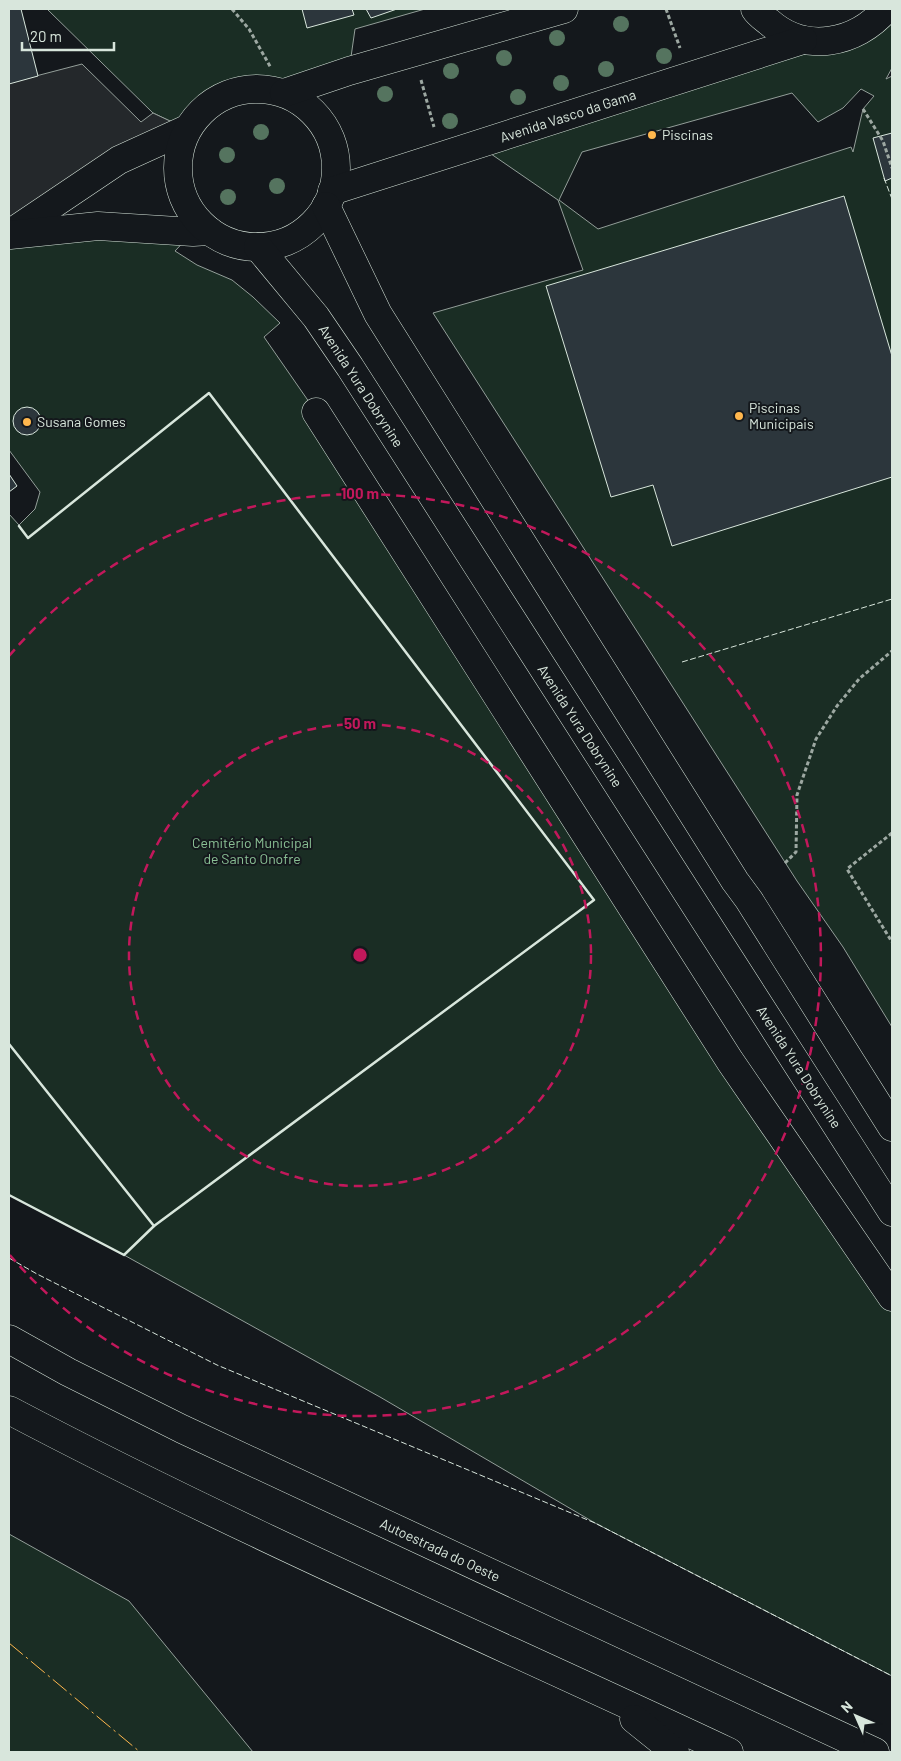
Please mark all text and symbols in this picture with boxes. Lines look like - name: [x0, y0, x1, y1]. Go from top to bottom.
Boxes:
- scale bar: [22, 20, 115, 52]
- text: 20 m: [30, 27, 62, 45]
- street label: Avenida Vasco da Gama: [498, 86, 638, 146]
- place label: Piscinas: [662, 126, 713, 143]
- marker: Piscinas: [646, 129, 658, 141]
- street label: Avenida Yura Dobrynine: [315, 321, 407, 450]
- place label: Piscinas Municipais: [749, 399, 814, 432]
- marker: Piscinas Municipais: [733, 410, 745, 422]
- place label: Susana Gomes: [37, 413, 126, 430]
- marker: Susana Gomes: [21, 416, 33, 428]
- text: 100 m: [341, 484, 379, 502]
- street label: Avenida Yura Dobrynine: [534, 661, 626, 790]
- text: 50 m: [344, 714, 376, 732]
- park label: Cemitério Municipal de Santo Onofre: [192, 834, 312, 867]
- centre of rings: [351, 946, 369, 964]
- street label: Avenida Yura Dobrynine: [753, 1002, 845, 1131]
- street label: Autoestrada do Oeste: [377, 1514, 503, 1585]
- north arrow: [831, 1691, 881, 1741]
- text: N: [837, 1697, 856, 1716]

